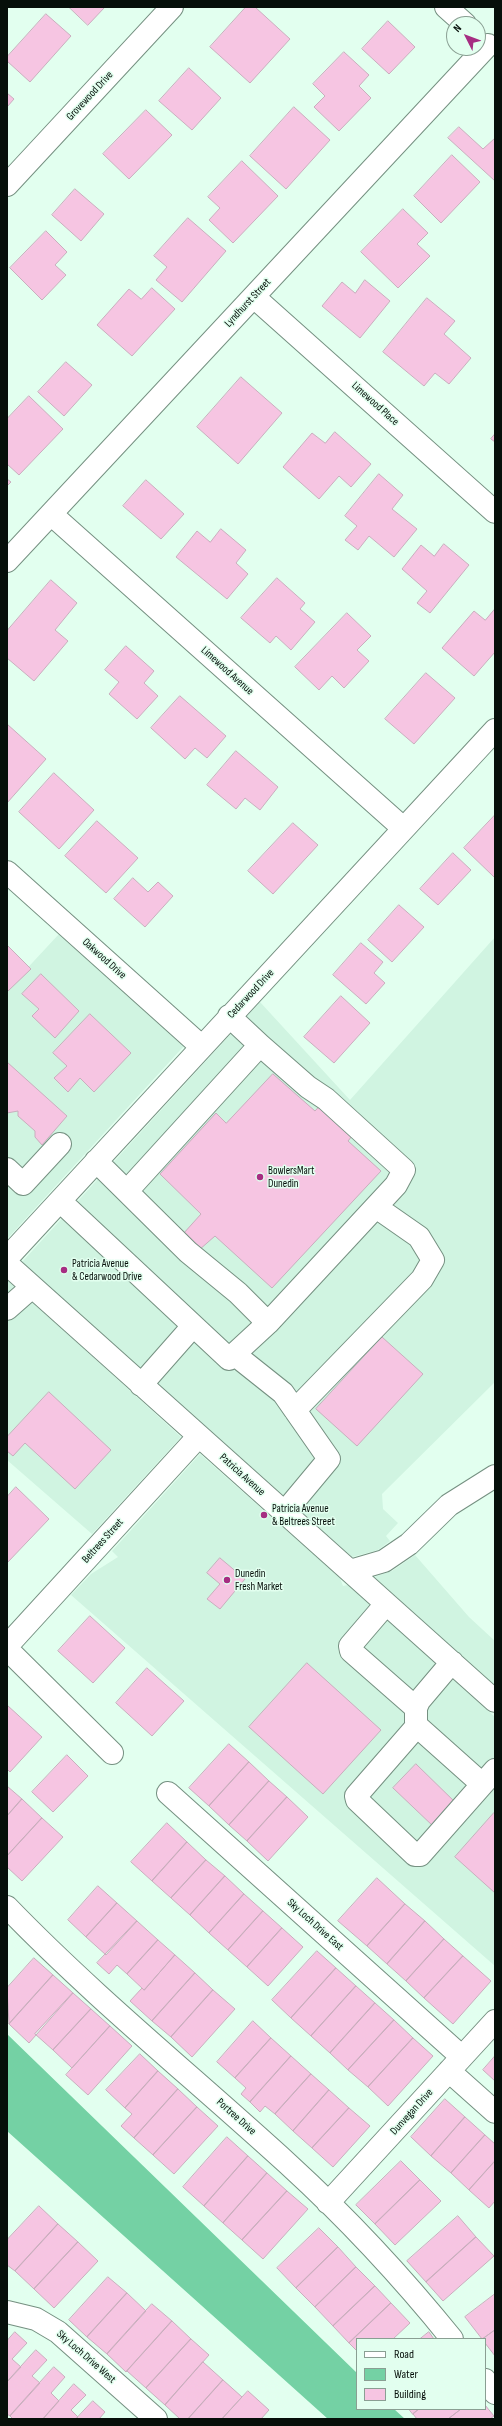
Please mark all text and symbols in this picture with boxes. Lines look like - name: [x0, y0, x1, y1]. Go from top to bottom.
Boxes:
- north arrow: [446, 16, 486, 56]
- text: N: [451, 22, 464, 35]
- street label: Grovewood Drive: [64, 69, 116, 123]
- street label: Lyndhurst Street: [222, 276, 274, 330]
- street label: Limewood Place: [349, 379, 401, 429]
- street label: Limewood Avenue: [198, 644, 256, 698]
- street label: Oakwood Drive: [79, 936, 129, 982]
- street label: Cedarwood Drive: [225, 967, 277, 1021]
- place label: BowlersMart Dunedin: [268, 1164, 314, 1190]
- marker: BowlersMart Dunedin: [255, 1172, 265, 1182]
- place label: Patricia Avenue & Cedarwood Drive: [72, 1257, 142, 1283]
- marker: Patricia Avenue & Cedarwood Drive: [59, 1265, 69, 1275]
- street label: Patricia Avenue: [217, 1451, 267, 1499]
- place label: Patricia Avenue & Beltrees Street: [272, 1502, 335, 1528]
- marker: Patricia Avenue & Beltrees Street: [259, 1510, 269, 1520]
- street label: Beltrees Street: [80, 1516, 126, 1566]
- place label: Dunedin Fresh Market: [235, 1567, 283, 1593]
- marker: Dunedin Fresh Market: [222, 1575, 232, 1585]
- street label: Sky Loch Drive East: [284, 1896, 346, 1954]
- street label: Dunvegan Drive: [388, 2086, 436, 2138]
- street label: Portree Drive: [214, 2096, 258, 2138]
- street label: Sky Loch Drive West: [54, 2328, 118, 2386]
- legend: [356, 2338, 486, 2410]
- text: Road: [394, 2347, 414, 2362]
- text: Water: [394, 2367, 418, 2382]
- text: Building: [394, 2387, 426, 2402]

